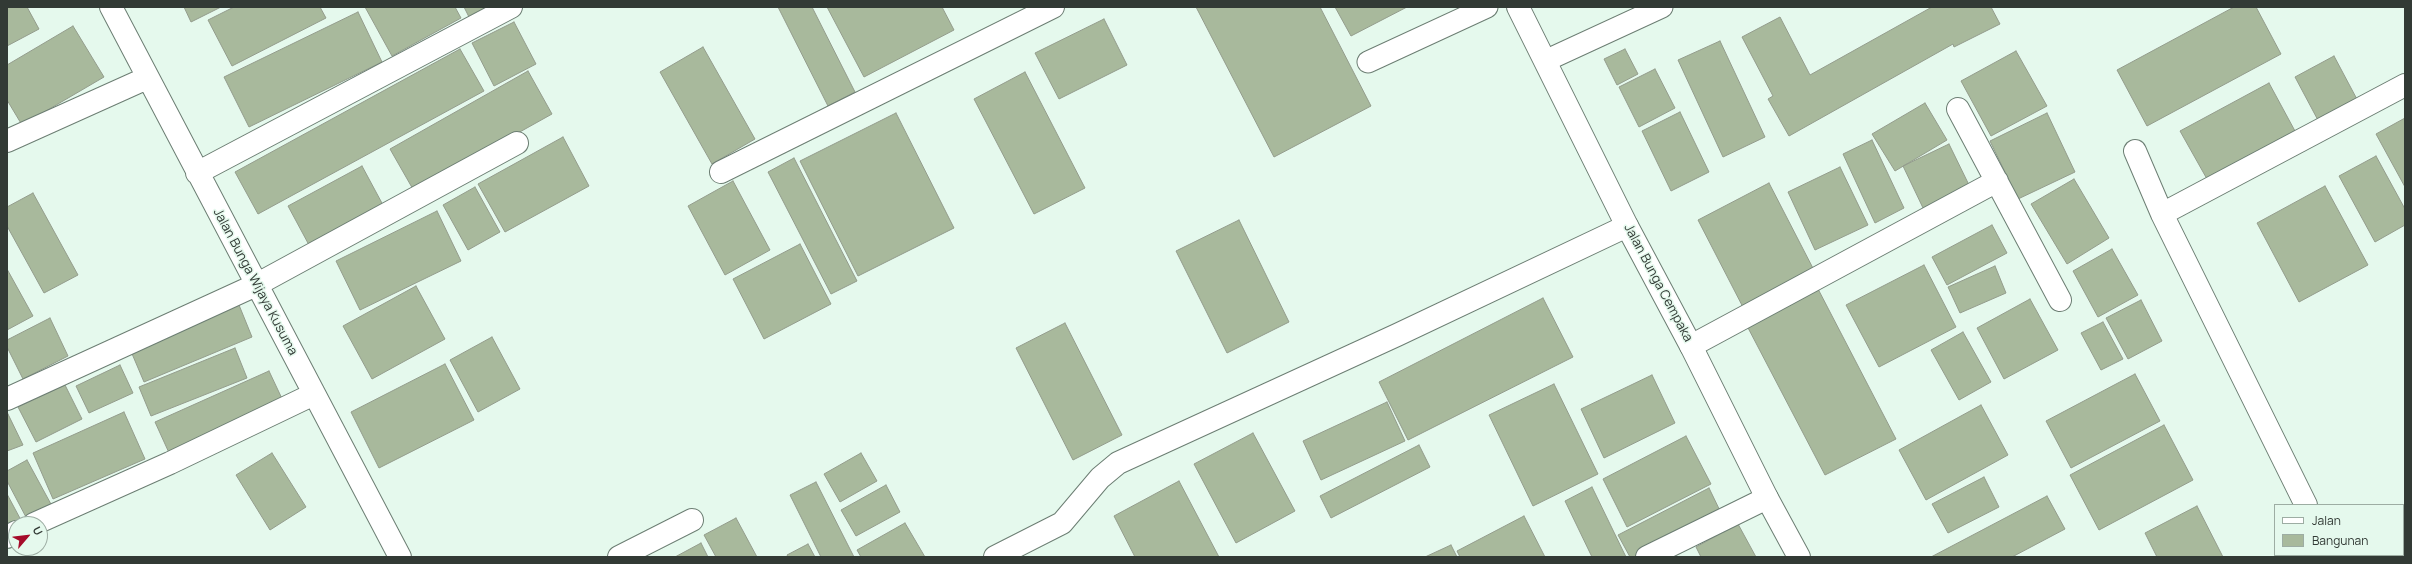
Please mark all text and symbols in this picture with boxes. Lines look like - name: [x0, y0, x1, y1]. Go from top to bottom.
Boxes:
- street label: Jalan Bunga Wijaya Kusuma: [210, 206, 300, 358]
- street label: Jalan Bunga Cempaka: [1620, 221, 1696, 345]
- legend: [2274, 504, 2404, 556]
- text: Jalan: [2312, 512, 2341, 529]
- north arrow: [8, 516, 48, 556]
- text: U: [30, 524, 47, 538]
- text: Bangunan: [2312, 532, 2368, 549]

